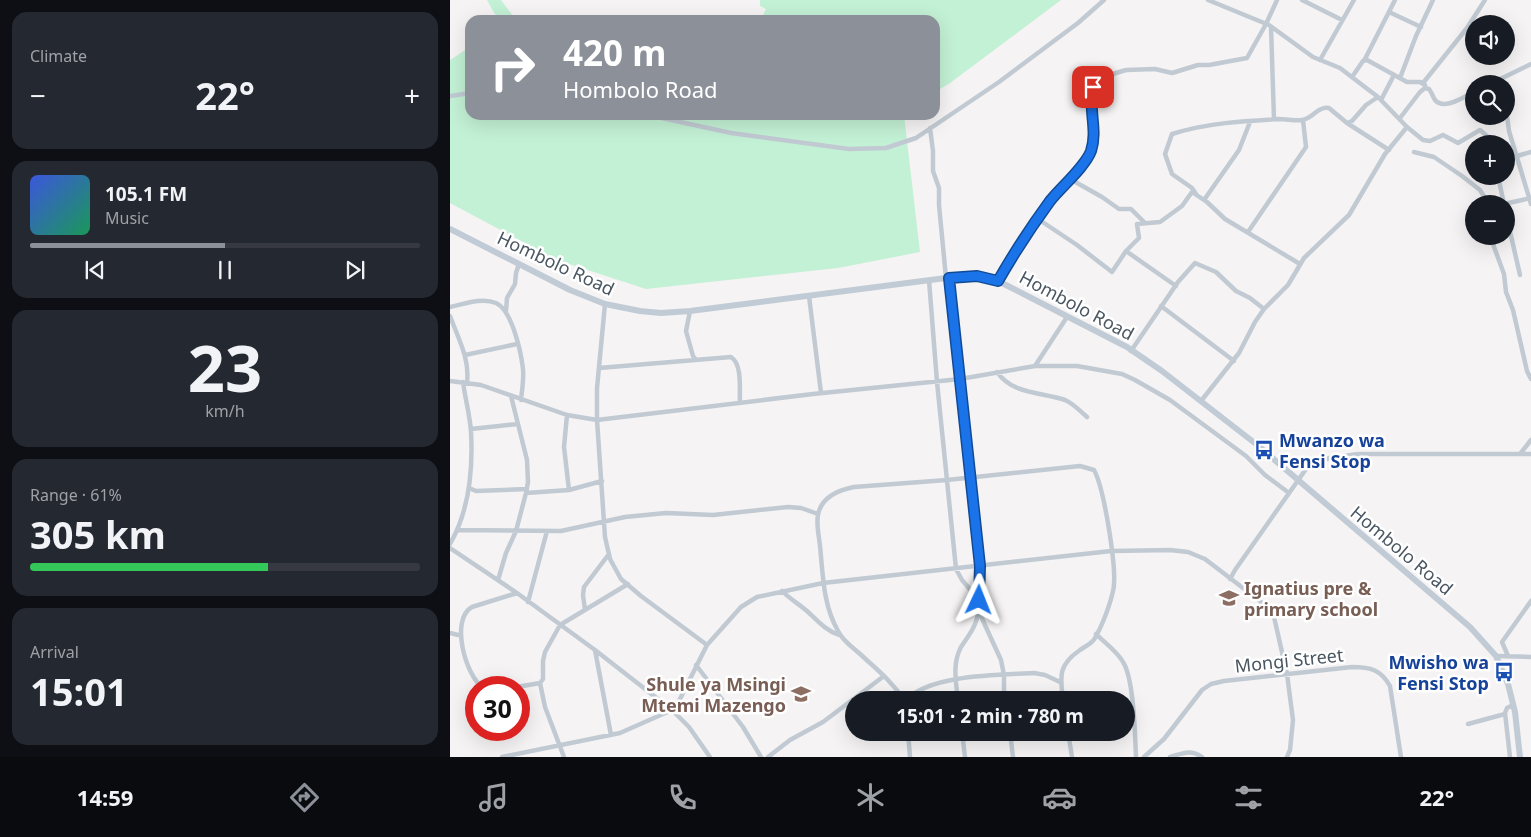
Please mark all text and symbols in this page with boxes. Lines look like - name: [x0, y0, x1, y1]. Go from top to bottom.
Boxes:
- map controls: [1465, 15, 1515, 245]
- button: sound: [1465, 15, 1515, 65]
- text: 420 m: [563, 29, 666, 76]
- icon: right: [480, 35, 545, 100]
- text: Climate: [30, 45, 87, 67]
- pin: [1072, 66, 1114, 108]
- text: 22°: [195, 69, 255, 121]
- icon: arrive: [1079, 73, 1107, 101]
- text: Hombolo Road: [563, 74, 718, 104]
- button: search: [1465, 75, 1515, 125]
- text: −: [30, 76, 46, 114]
- text: +: [404, 76, 420, 114]
- button: +: [1465, 135, 1515, 185]
- text: 105.1 FM: [105, 181, 187, 207]
- button: −: [1465, 195, 1515, 245]
- text: Music: [105, 207, 149, 229]
- street label: Hombolo Road: [494, 225, 618, 301]
- icon: previous: [81, 256, 109, 284]
- icon: pause: [211, 256, 239, 284]
- icon: next: [341, 256, 369, 284]
- street label: Hombolo Road: [1016, 265, 1138, 345]
- text: 23: [188, 323, 262, 411]
- text: km/h: [205, 400, 245, 422]
- place label: Mwanzo wa Fensi Stop: [1279, 428, 1385, 473]
- bus stop icon: Mwanzo wa Fensi Stop: [1253, 439, 1275, 461]
- text: Range · 61%: [30, 484, 122, 506]
- street label: Hombolo Road: [1346, 500, 1458, 600]
- text: 305 km: [30, 508, 166, 560]
- position arrow: [952, 573, 1004, 625]
- place label: Ignatius pre & primary school: [1244, 576, 1378, 621]
- school or university icon: Ignatius pre & primary school: [1218, 587, 1240, 609]
- text: Arrival: [30, 641, 79, 663]
- street label: Mongi Street: [1234, 642, 1345, 678]
- place label: Mwisho wa Fensi Stop: [1388, 650, 1489, 695]
- bus stop icon: Mwisho wa Fensi Stop: [1493, 661, 1515, 683]
- text: 15:01: [30, 665, 128, 717]
- place label: Shule ya Msingi Mtemi Mazengo: [641, 672, 786, 717]
- speed limit sign: 30: [465, 676, 530, 741]
- school or university icon: Shule ya Msingi Mtemi Mazengo: [790, 683, 812, 705]
- text: 15:01 · 2 min · 780 m: [896, 703, 1084, 729]
- icon: directions: [287, 780, 322, 815]
- icon: music: [476, 780, 511, 815]
- icon: phone: [665, 780, 700, 815]
- icon: climate: [853, 780, 888, 815]
- icon: car: [1042, 780, 1077, 815]
- icon: filters: [1231, 780, 1266, 815]
- text: 14:59: [77, 782, 133, 812]
- text: 22°: [1420, 782, 1454, 812]

